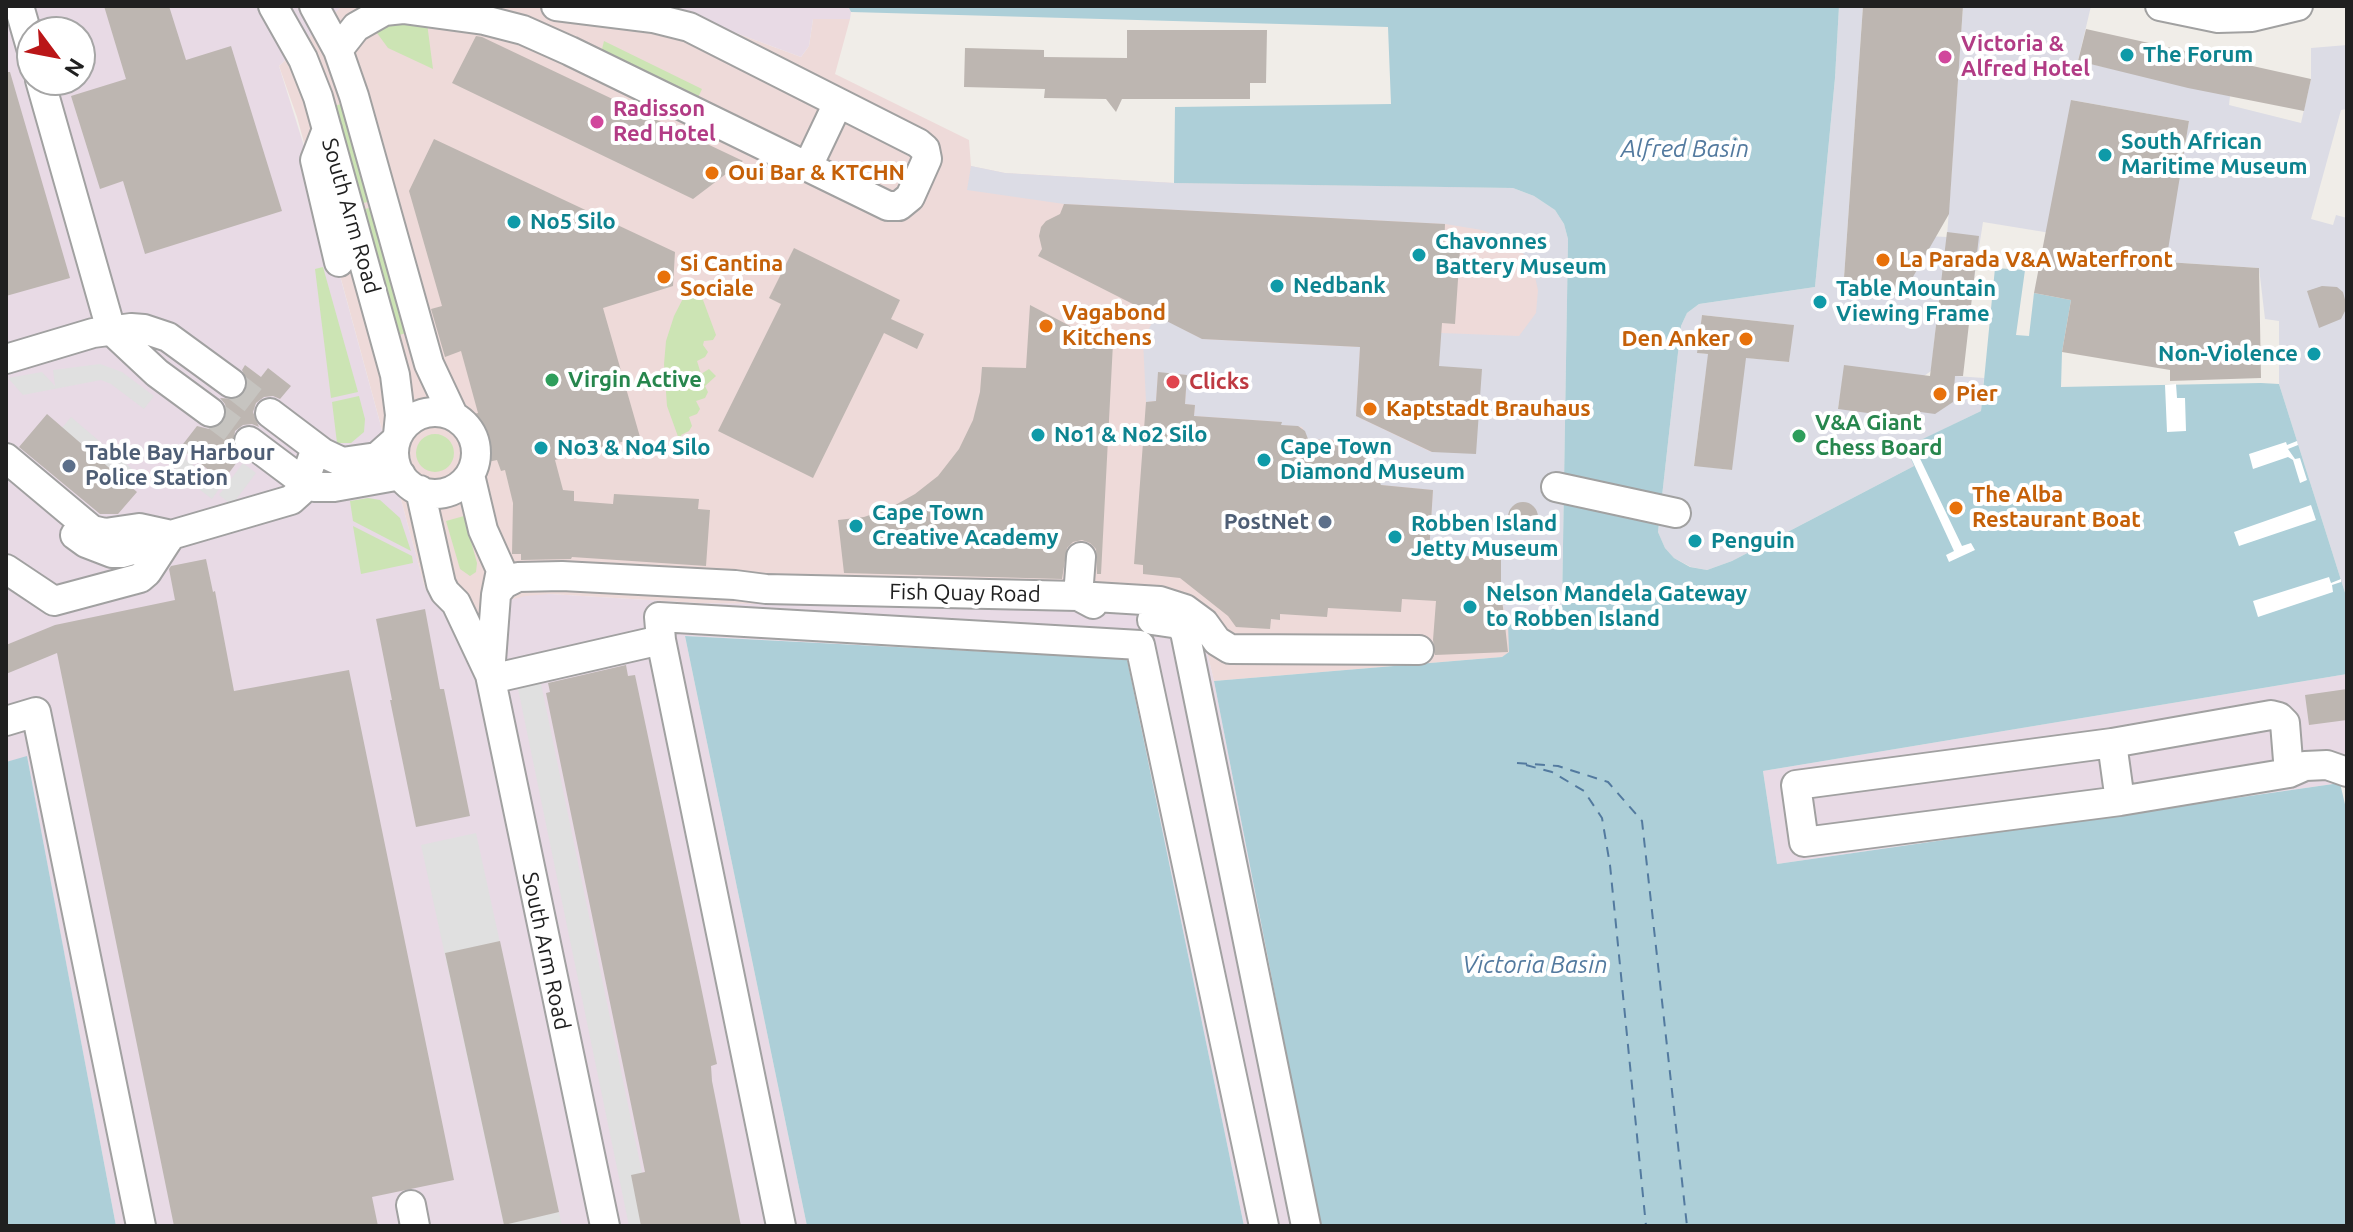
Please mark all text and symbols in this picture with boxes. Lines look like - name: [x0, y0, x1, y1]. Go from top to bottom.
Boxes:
- north arrow: [16, 16, 96, 96]
- place label: Victoria & Alfred Hotel: [1961, 31, 2090, 82]
- place label: The Forum: [2143, 42, 2253, 68]
- marker: The Forum: [2118, 46, 2136, 64]
- marker: Victoria & Alfred Hotel: [1936, 48, 1954, 66]
- text: N: [60, 54, 90, 82]
- place label: Radisson Red Hotel: [613, 96, 716, 148]
- marker: Radisson Red Hotel: [588, 113, 606, 131]
- place label: South African Maritime Museum: [2121, 129, 2307, 180]
- street label: South Arm Road: [316, 135, 386, 297]
- water label: Alfred Basin: [1621, 135, 1749, 163]
- marker: South African Maritime Museum: [2096, 146, 2114, 164]
- place label: Oui Bar & KTCHN: [728, 160, 905, 186]
- marker: Oui Bar & KTCHN: [703, 164, 721, 182]
- place label: No5 Silo: [530, 209, 616, 235]
- marker: No5 Silo: [505, 213, 523, 231]
- place label: Chavonnes Battery Museum: [1435, 229, 1607, 280]
- marker: Chavonnes Battery Museum: [1410, 246, 1428, 264]
- place label: La Parada V&A Waterfront: [1899, 247, 2173, 273]
- place label: Si Cantina Sociale: [680, 251, 783, 302]
- marker: La Parada V&A Waterfront: [1874, 251, 1892, 269]
- marker: Si Cantina Sociale: [655, 268, 673, 286]
- place label: Nedbank: [1293, 273, 1386, 299]
- place label: Table Mountain Viewing Frame: [1836, 276, 1996, 328]
- marker: Nedbank: [1268, 277, 1286, 295]
- marker: Table Mountain Viewing Frame: [1811, 293, 1829, 311]
- place label: Vagabond Kitchens: [1062, 300, 1166, 352]
- marker: Vagabond Kitchens: [1037, 317, 1055, 335]
- place label: Den Anker: [1622, 326, 1730, 352]
- marker: Den Anker: [1737, 330, 1755, 348]
- place label: Non-Violence: [2158, 341, 2298, 367]
- marker: Non-Violence: [2305, 345, 2323, 363]
- place label: Virgin Active: [568, 367, 702, 393]
- place label: Clicks: [1189, 369, 1249, 395]
- marker: Virgin Active: [543, 371, 561, 389]
- marker: Clicks: [1164, 373, 1182, 391]
- place label: Pier: [1956, 381, 1998, 407]
- marker: Pier: [1931, 385, 1949, 403]
- place label: Kaptstadt Brauhaus: [1386, 396, 1591, 422]
- marker: Kaptstadt Brauhaus: [1361, 400, 1379, 418]
- place label: V&A Giant Chess Board: [1815, 410, 1942, 462]
- place label: No1 & No2 Silo: [1054, 422, 1208, 448]
- marker: No1 & No2 Silo: [1029, 426, 1047, 444]
- marker: V&A Giant Chess Board: [1790, 427, 1808, 445]
- place label: Cape Town Diamond Museum: [1280, 434, 1465, 486]
- place label: No3 & No4 Silo: [557, 435, 711, 461]
- marker: No3 & No4 Silo: [532, 439, 550, 457]
- place label: Table Bay Harbour Police Station: [85, 440, 275, 492]
- marker: Cape Town Diamond Museum: [1255, 451, 1273, 469]
- marker: Table Bay Harbour Police Station: [60, 457, 78, 475]
- place label: The Alba Restaurant Boat: [1972, 482, 2141, 534]
- marker: The Alba Restaurant Boat: [1947, 499, 1965, 517]
- place label: Cape Town Creative Academy: [872, 500, 1058, 552]
- place label: PostNet: [1224, 509, 1309, 535]
- place label: Robben Island Jetty Museum: [1411, 511, 1558, 562]
- marker: PostNet: [1316, 513, 1334, 531]
- marker: Cape Town Creative Academy: [847, 517, 865, 535]
- marker: Robben Island Jetty Museum: [1386, 528, 1404, 546]
- place label: Penguin: [1711, 528, 1795, 554]
- marker: Penguin: [1686, 532, 1704, 550]
- street label: Fish Quay Road: [889, 578, 1041, 608]
- place label: Nelson Mandela Gateway to Robben Island: [1486, 581, 1747, 632]
- marker: Nelson Mandela Gateway to Robben Island: [1461, 598, 1479, 616]
- street label: South Arm Road: [516, 870, 576, 1032]
- water label: Victoria Basin: [1462, 951, 1608, 979]

